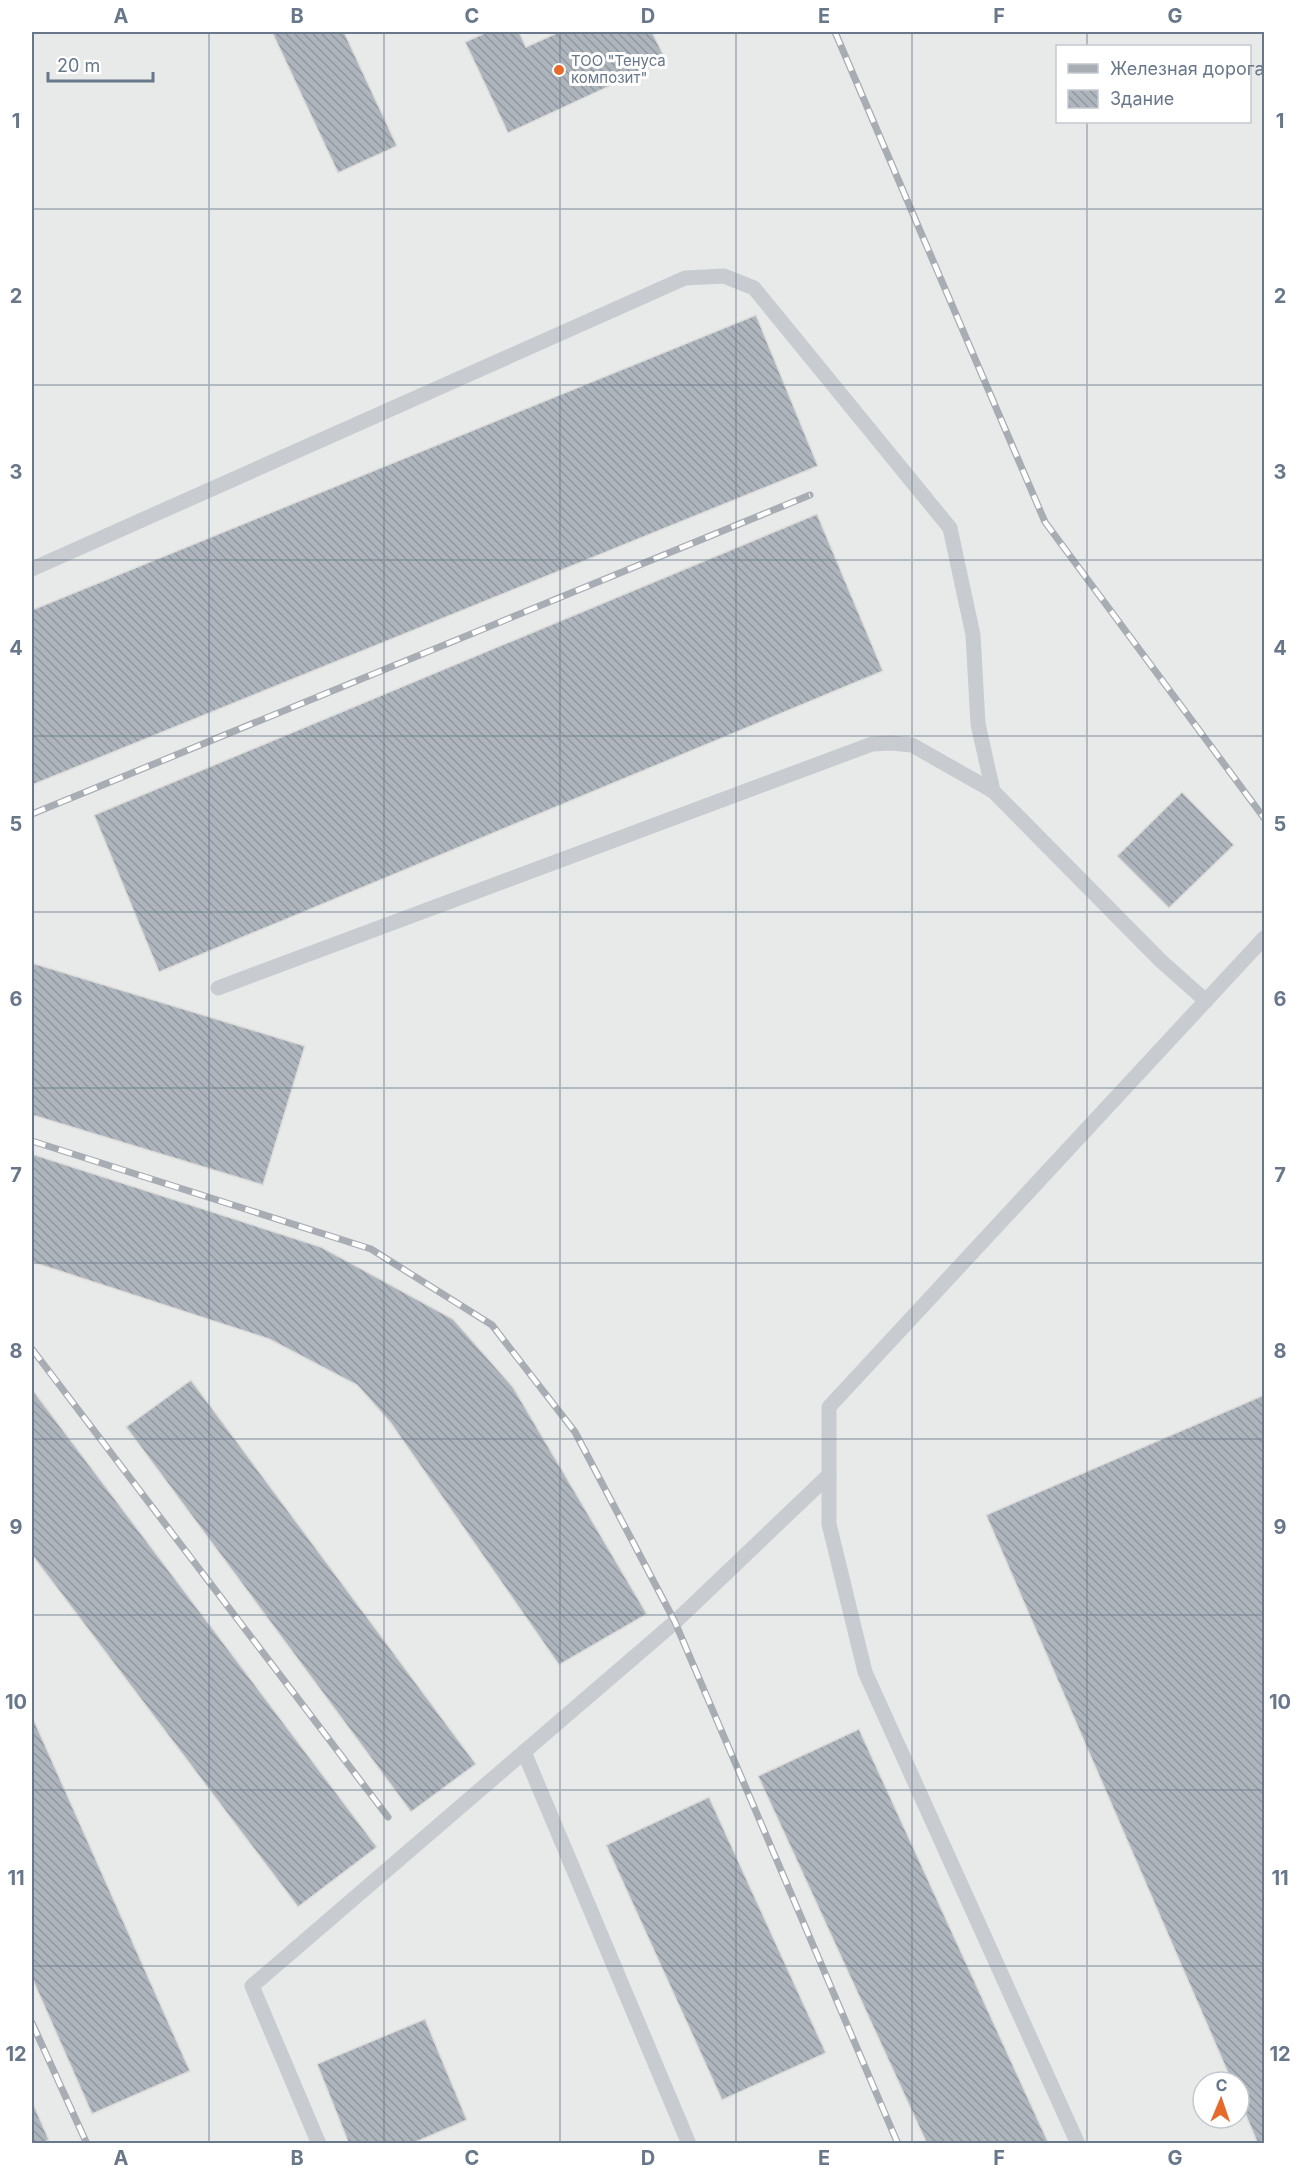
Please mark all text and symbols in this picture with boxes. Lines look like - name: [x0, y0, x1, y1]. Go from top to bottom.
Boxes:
- text: A: [114, 4, 129, 28]
- text: B: [290, 4, 304, 28]
- text: C: [465, 4, 479, 28]
- text: D: [641, 4, 655, 28]
- text: E: [818, 4, 830, 28]
- text: F: [993, 4, 1005, 28]
- text: G: [1167, 4, 1183, 28]
- scale bar: [48, 45, 153, 83]
- legend: [1056, 45, 1251, 123]
- place label: ТОО "Тенуса композит": [571, 51, 666, 87]
- text: 20 m: [57, 55, 100, 76]
- text: Железная дорога: [1110, 58, 1265, 79]
- marker: ТОО "Тенуса композит": [552, 63, 566, 77]
- text: Здание: [1110, 88, 1174, 109]
- text: 1: [12, 109, 20, 133]
- text: 1: [1276, 109, 1284, 133]
- text: 2: [10, 284, 22, 308]
- text: 2: [1274, 284, 1286, 308]
- text: 3: [10, 460, 22, 484]
- text: 3: [1274, 460, 1286, 484]
- text: 4: [9, 636, 23, 660]
- text: 4: [1273, 636, 1287, 660]
- text: 5: [10, 812, 22, 836]
- text: 5: [1274, 812, 1286, 836]
- text: 6: [10, 987, 23, 1011]
- text: 6: [1274, 987, 1287, 1011]
- text: 7: [10, 1163, 22, 1187]
- text: 7: [1274, 1163, 1286, 1187]
- text: 8: [9, 1339, 23, 1363]
- text: 8: [1273, 1339, 1287, 1363]
- text: 9: [10, 1515, 23, 1539]
- text: 9: [1274, 1515, 1287, 1539]
- text: 10: [5, 1690, 27, 1714]
- text: 10: [1269, 1690, 1291, 1714]
- text: 11: [7, 1866, 25, 1890]
- text: 11: [1271, 1866, 1289, 1890]
- text: 12: [5, 2042, 27, 2066]
- text: 12: [1269, 2042, 1291, 2066]
- north arrow: [1191, 2070, 1251, 2130]
- text: С: [1215, 2075, 1228, 2095]
- text: A: [114, 2146, 129, 2170]
- text: B: [290, 2146, 304, 2170]
- text: C: [465, 2146, 479, 2170]
- text: D: [641, 2146, 655, 2170]
- text: E: [818, 2146, 830, 2170]
- text: F: [993, 2146, 1005, 2170]
- text: G: [1167, 2146, 1183, 2170]

